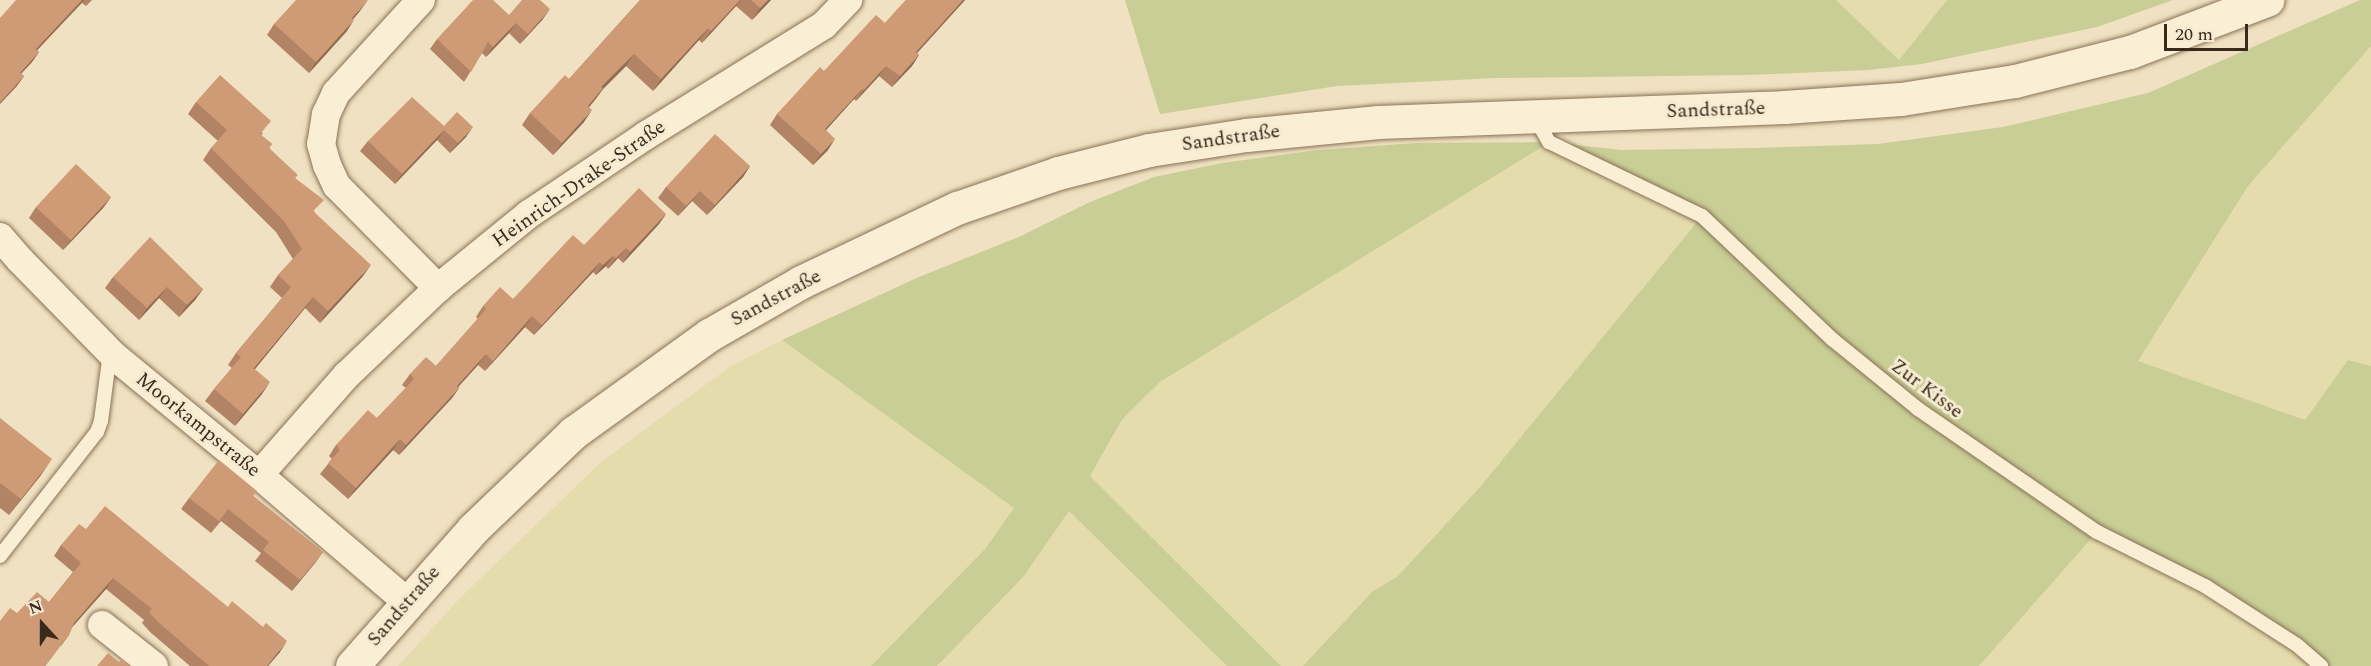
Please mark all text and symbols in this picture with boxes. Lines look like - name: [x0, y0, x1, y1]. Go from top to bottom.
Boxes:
- scale bar: [2167, 12, 2251, 50]
- text: 20 m: [2175, 21, 2213, 48]
- street label: Sandstraße: [1666, 96, 1766, 124]
- street label: Heinrich-Drake-Straße: [488, 115, 670, 253]
- street label: Sandstraße: [1180, 119, 1282, 157]
- street label: Sandstraße: [727, 264, 825, 332]
- street label: Zur Kisse: [1886, 354, 1968, 424]
- street label: Moorkampstraße: [131, 367, 265, 483]
- street label: Sandstraße: [362, 561, 446, 651]
- north arrow: [12, 594, 72, 654]
- text: N: [25, 594, 46, 621]

